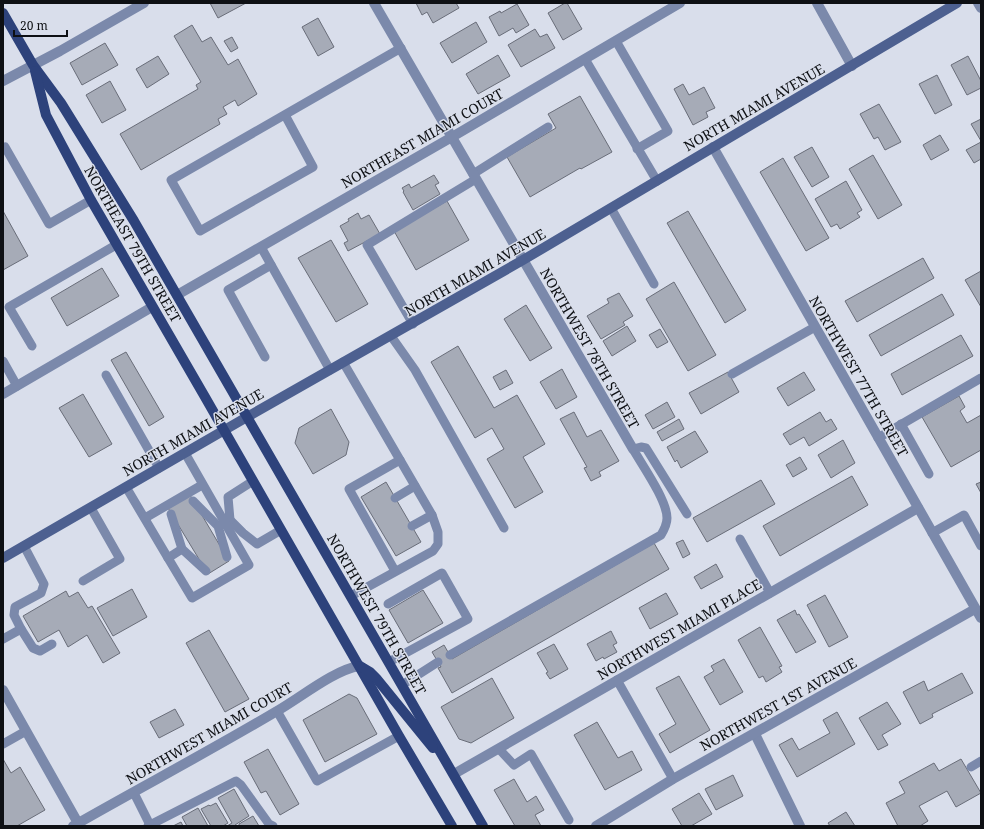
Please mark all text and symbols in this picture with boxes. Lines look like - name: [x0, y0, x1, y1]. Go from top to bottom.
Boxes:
- scale bar: [14, 12, 67, 38]
- text: 20 m: [20, 17, 48, 34]
- street label: NORTH MIAMI AVENUE: [680, 59, 828, 155]
- street label: NORTHEAST MIAMI COURT: [337, 83, 507, 192]
- street label: NORTHEAST 79TH STREET: [80, 162, 186, 326]
- street label: NORTH MIAMI AVENUE: [401, 224, 549, 320]
- street label: NORTHWEST 78TH STREET: [536, 264, 644, 432]
- street label: NORTHWEST 77TH STREET: [805, 292, 913, 460]
- street label: NORTH MIAMI AVENUE: [119, 384, 267, 480]
- street label: NORTHWEST 79TH STREET: [323, 530, 431, 698]
- street label: NORTHWEST MIAMI PLACE: [593, 574, 765, 684]
- street label: NORTHWEST 1ST AVENUE: [696, 653, 860, 755]
- street label: NORTHWEST MIAMI COURT: [122, 677, 296, 789]

